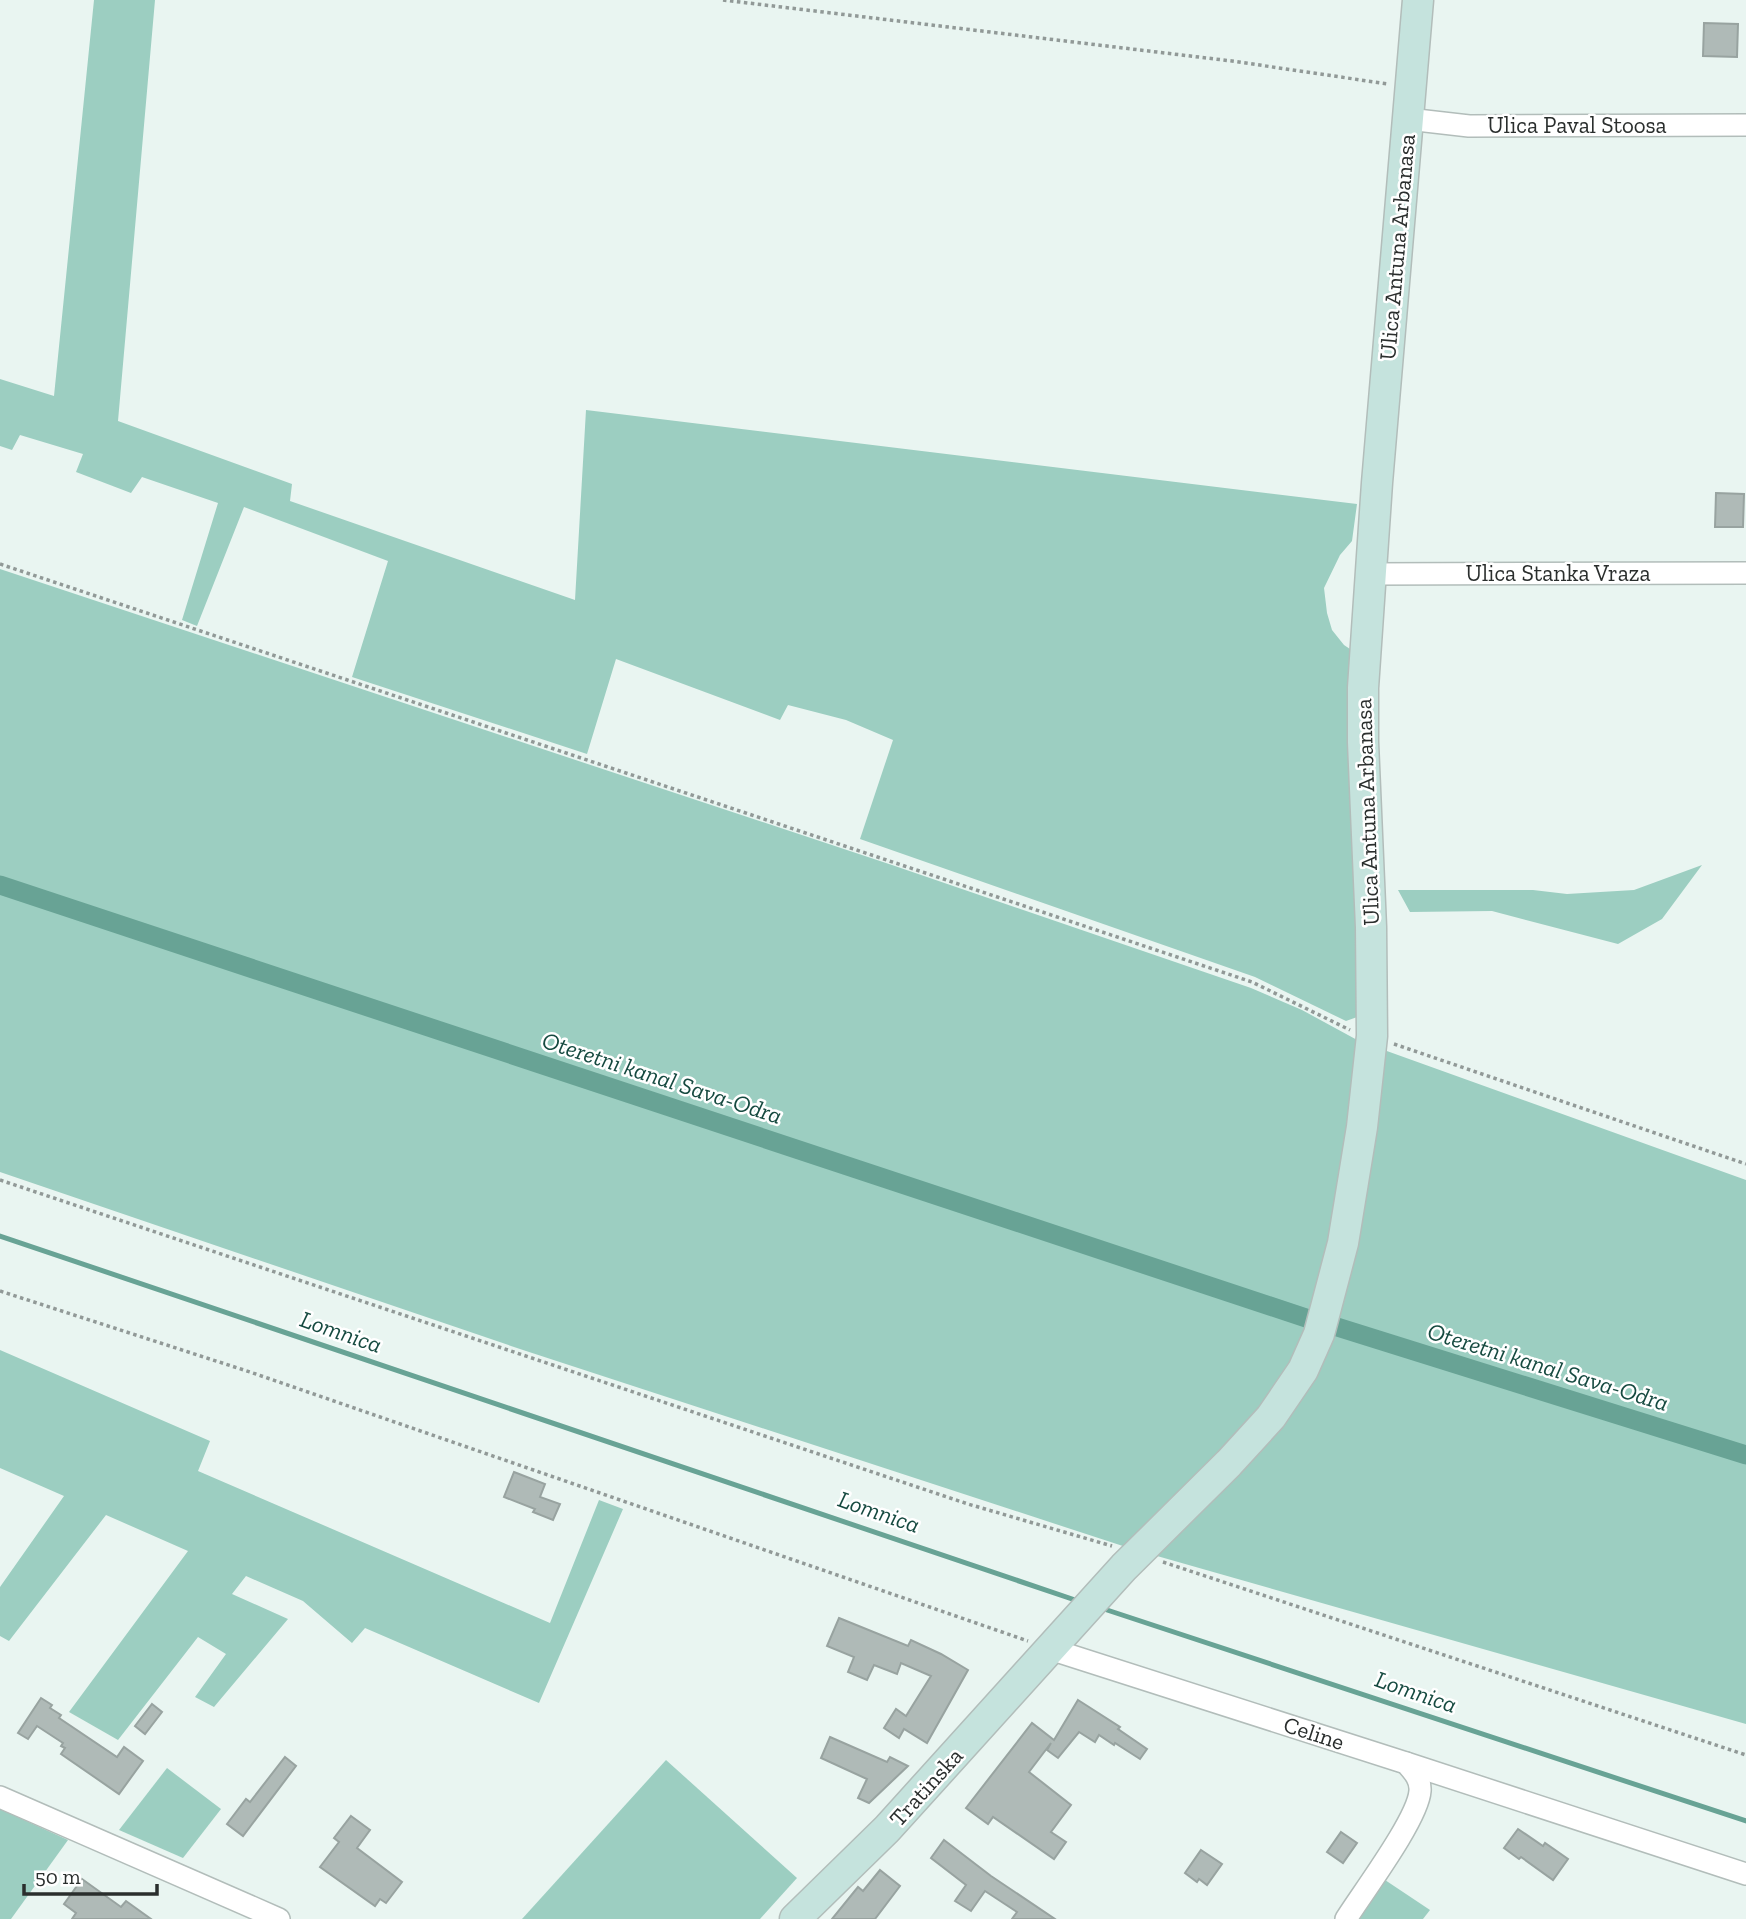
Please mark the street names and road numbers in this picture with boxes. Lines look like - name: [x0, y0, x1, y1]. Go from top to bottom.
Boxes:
- street label: Ulica Paval Stoosa: [1487, 111, 1667, 139]
- street label: Ulica Antuna Arbanasa: [1373, 133, 1421, 361]
- street label: Ulica Stanka Vraza: [1465, 559, 1651, 587]
- street label: Ulica Antuna Arbanasa: [1349, 698, 1385, 926]
- street label: Celine: [1280, 1710, 1348, 1756]
- street label: Tratinska: [883, 1742, 969, 1832]

